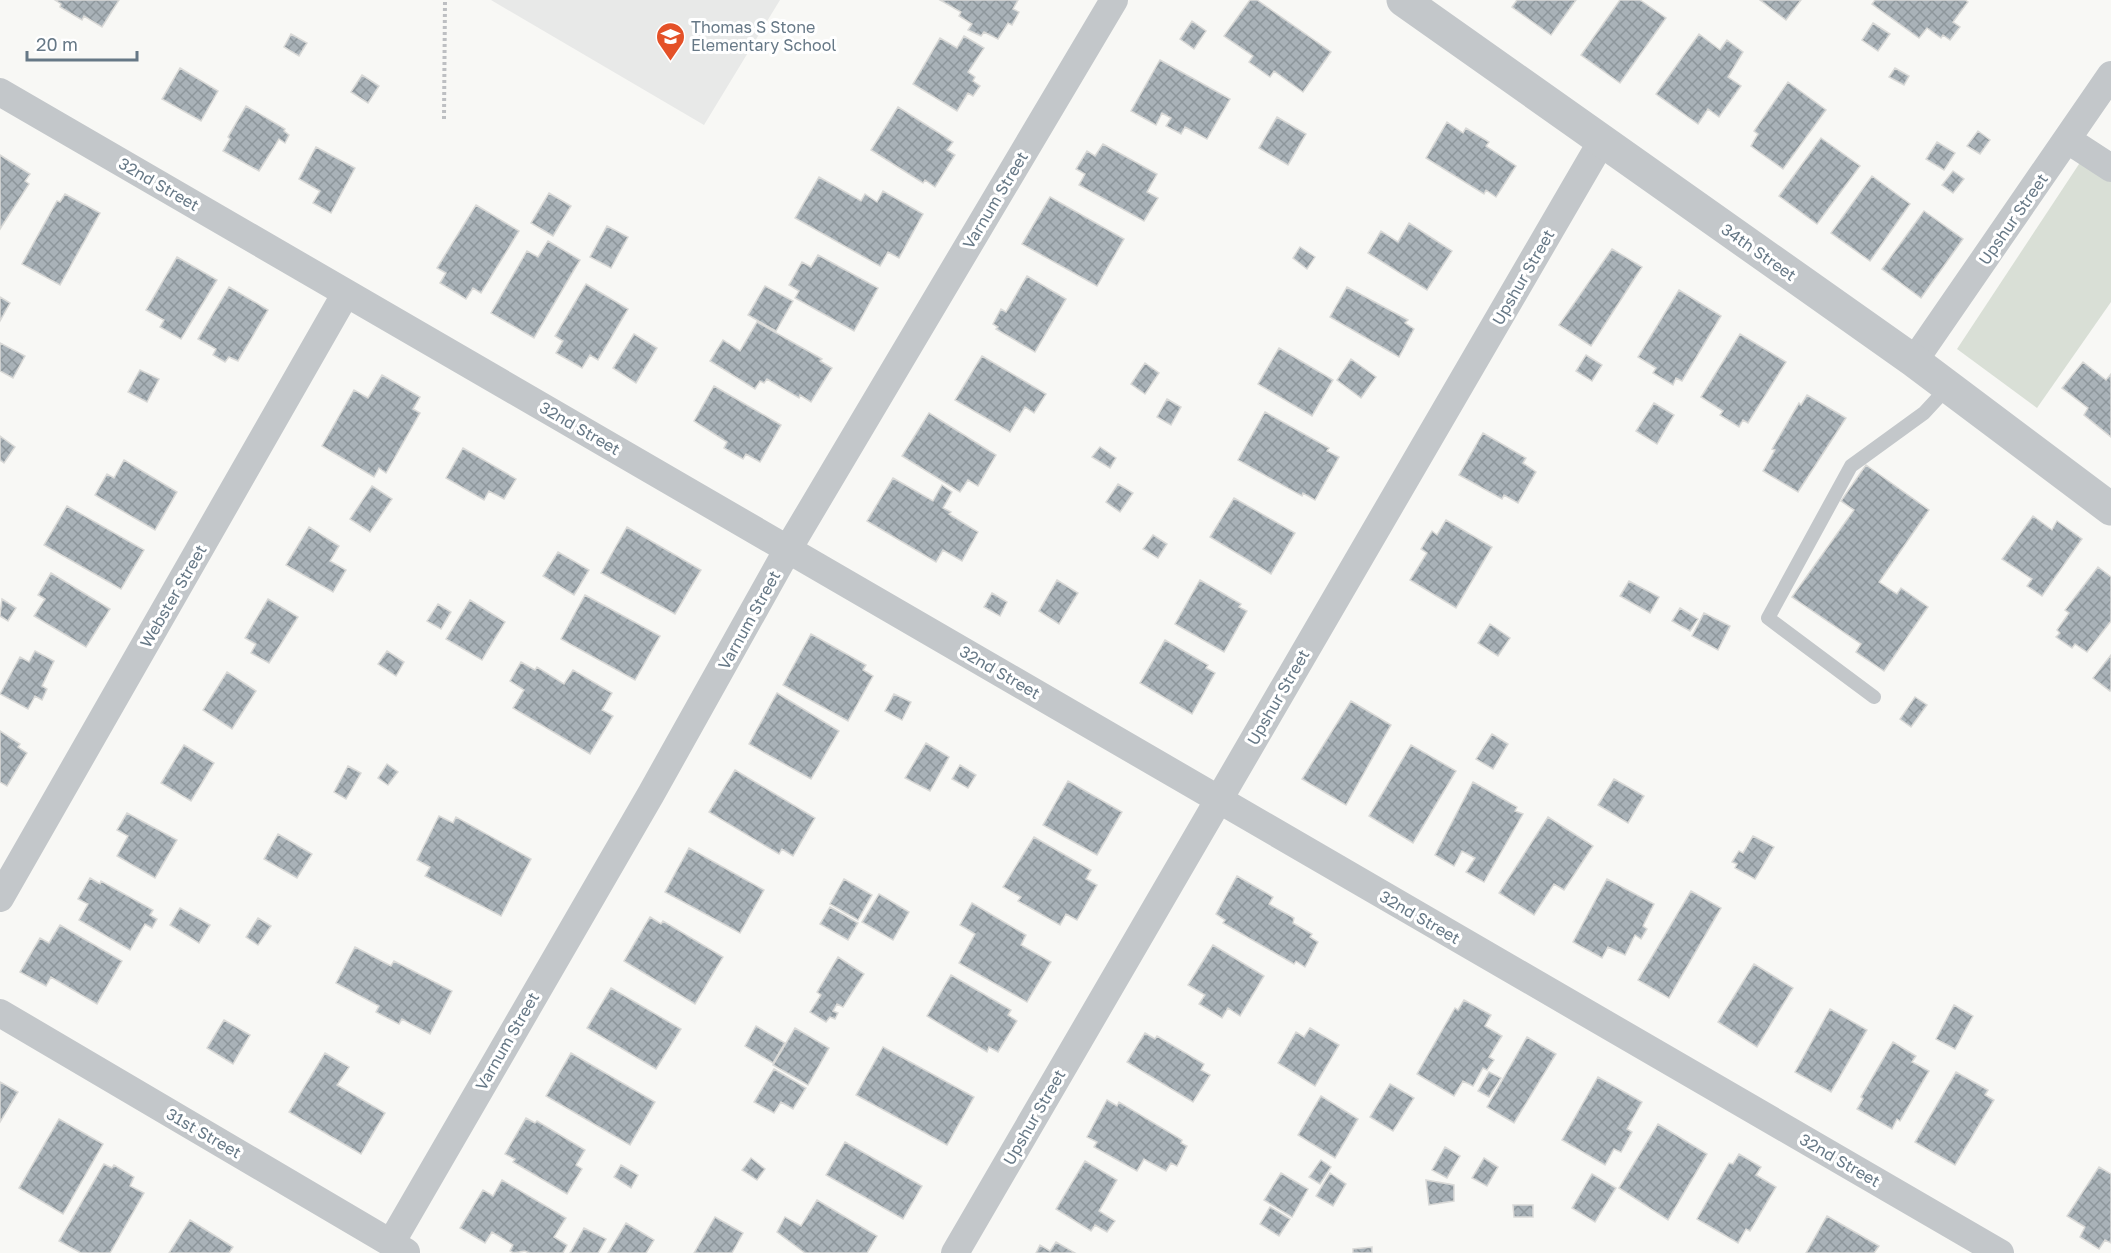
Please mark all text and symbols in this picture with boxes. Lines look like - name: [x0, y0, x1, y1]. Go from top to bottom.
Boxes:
- place label: Thomas S Stone Elementary School: [691, 17, 836, 55]
- school or university icon: Thomas S Stone Elementary School: [654, 20, 686, 62]
- scale bar: [27, 24, 136, 62]
- text: 20 m: [36, 33, 78, 55]
- street label: Varnum Street: [958, 148, 1032, 252]
- street label: 32nd Street: [115, 153, 203, 215]
- street label: Upshur Street: [1974, 169, 2052, 269]
- street label: 34th Street: [1718, 219, 1800, 285]
- street label: Upshur Street: [1488, 226, 1558, 328]
- street label: 32nd Street: [536, 397, 624, 459]
- street label: Webster Street: [135, 541, 211, 651]
- street label: Varnum Street: [714, 567, 784, 673]
- street label: 32nd Street: [956, 641, 1044, 703]
- street label: Upshur Street: [1243, 646, 1313, 748]
- street label: 32nd Street: [1376, 886, 1464, 948]
- street label: Varnum Street: [471, 988, 543, 1094]
- street label: Upshur Street: [999, 1066, 1069, 1168]
- street label: 31st Street: [163, 1103, 245, 1163]
- street label: 32nd Street: [1796, 1129, 1884, 1191]

